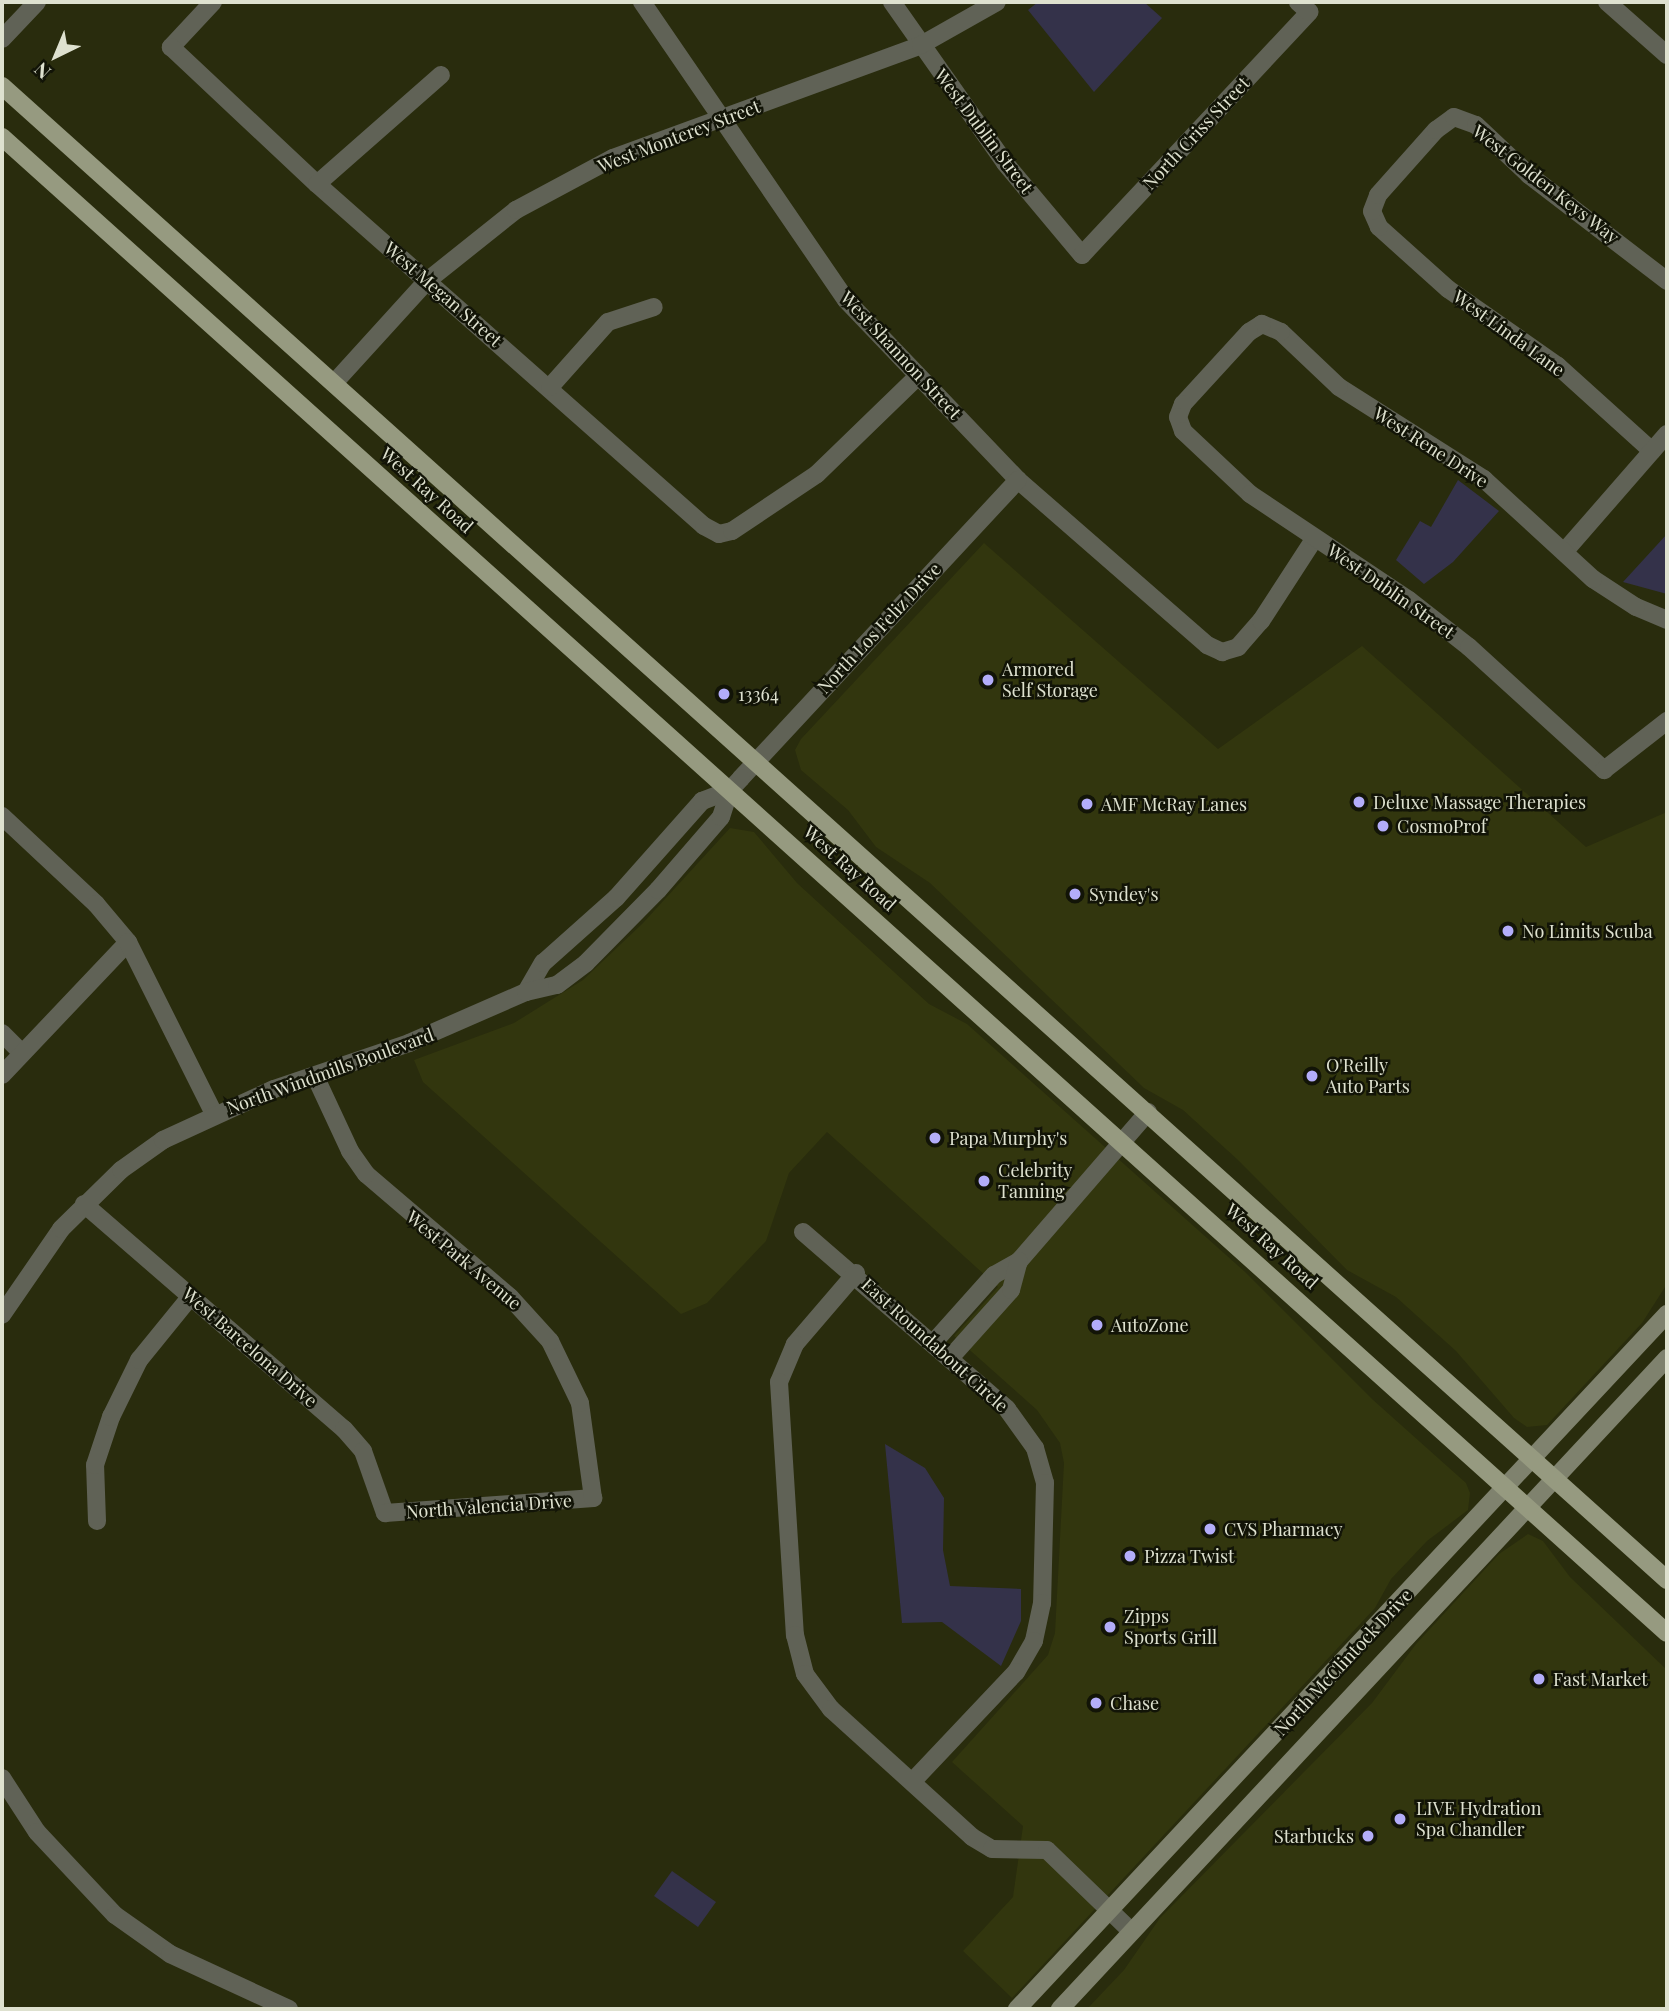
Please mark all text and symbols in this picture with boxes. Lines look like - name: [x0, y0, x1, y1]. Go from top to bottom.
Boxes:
- north arrow: [21, 21, 91, 91]
- text: N: [28, 57, 56, 86]
- street label: West Dublin Street: [930, 64, 1038, 198]
- street label: North Criss Street: [1138, 72, 1254, 194]
- street label: West Monterey Street: [594, 95, 764, 177]
- street label: West Golden Keys Way: [1468, 120, 1624, 248]
- street label: West Megan Street: [380, 237, 506, 351]
- street label: West Linda Lane: [1449, 285, 1569, 381]
- street label: West Shannon Street: [836, 286, 966, 424]
- street label: West Rene Drive: [1370, 402, 1492, 492]
- street label: West Ray Road: [376, 442, 478, 538]
- street label: West Dublin Street: [1323, 539, 1459, 643]
- street label: North Los Feliz Drive: [813, 558, 945, 698]
- place label: Armored Self Storage: [1002, 659, 1098, 702]
- marker: Armored Self Storage: [980, 672, 996, 688]
- place label: 13364: [738, 683, 779, 705]
- marker: 13364: [716, 686, 732, 702]
- place label: Deluxe Massage Therapies: [1373, 791, 1586, 813]
- place label: AMF McRay Lanes: [1101, 793, 1248, 815]
- marker: Deluxe Massage Therapies: [1351, 794, 1367, 810]
- marker: AMF McRay Lanes: [1079, 796, 1095, 812]
- place label: CosmoProf: [1397, 815, 1487, 837]
- marker: CosmoProf: [1375, 818, 1391, 834]
- street label: West Ray Road: [799, 820, 901, 916]
- place label: Syndey's: [1089, 883, 1158, 905]
- marker: Syndey's: [1067, 886, 1083, 902]
- place label: No Limits Scuba: [1522, 920, 1653, 942]
- marker: No Limits Scuba: [1500, 923, 1516, 939]
- street label: North Windmills Boulevard: [223, 1023, 437, 1119]
- place label: O'Reilly Auto Parts: [1326, 1055, 1410, 1098]
- marker: O'Reilly Auto Parts: [1304, 1068, 1320, 1084]
- place label: Papa Murphy's: [949, 1127, 1068, 1149]
- marker: Papa Murphy's: [927, 1130, 943, 1146]
- place label: Celebrity Tanning: [998, 1160, 1072, 1202]
- marker: Celebrity Tanning: [976, 1173, 992, 1189]
- street label: West Ray Road: [1221, 1198, 1323, 1294]
- street label: West Park Avenue: [402, 1205, 526, 1315]
- street label: East Roundabout Circle: [857, 1273, 1013, 1417]
- street label: West Barcelona Drive: [178, 1282, 322, 1412]
- place label: AutoZone: [1111, 1314, 1189, 1336]
- marker: AutoZone: [1089, 1317, 1105, 1333]
- street label: North Valencia Drive: [405, 1489, 573, 1523]
- place label: CVS Pharmacy: [1224, 1518, 1343, 1540]
- marker: CVS Pharmacy: [1202, 1521, 1218, 1537]
- place label: Pizza Twist: [1144, 1545, 1235, 1567]
- marker: Pizza Twist: [1122, 1548, 1138, 1564]
- street label: North McClintock Drive: [1269, 1584, 1417, 1740]
- place label: Zipps Sports Grill: [1124, 1606, 1217, 1648]
- marker: Zipps Sports Grill: [1102, 1619, 1118, 1635]
- place label: Fast Market: [1553, 1668, 1648, 1690]
- marker: Fast Market: [1531, 1671, 1547, 1687]
- place label: Chase: [1110, 1692, 1159, 1714]
- marker: Chase: [1088, 1695, 1104, 1711]
- place label: LIVE Hydration Spa Chandler: [1416, 1798, 1541, 1840]
- marker: LIVE Hydration Spa Chandler: [1390, 1809, 1410, 1829]
- place label: Starbucks: [1274, 1825, 1354, 1847]
- marker: Starbucks: [1360, 1828, 1376, 1844]

